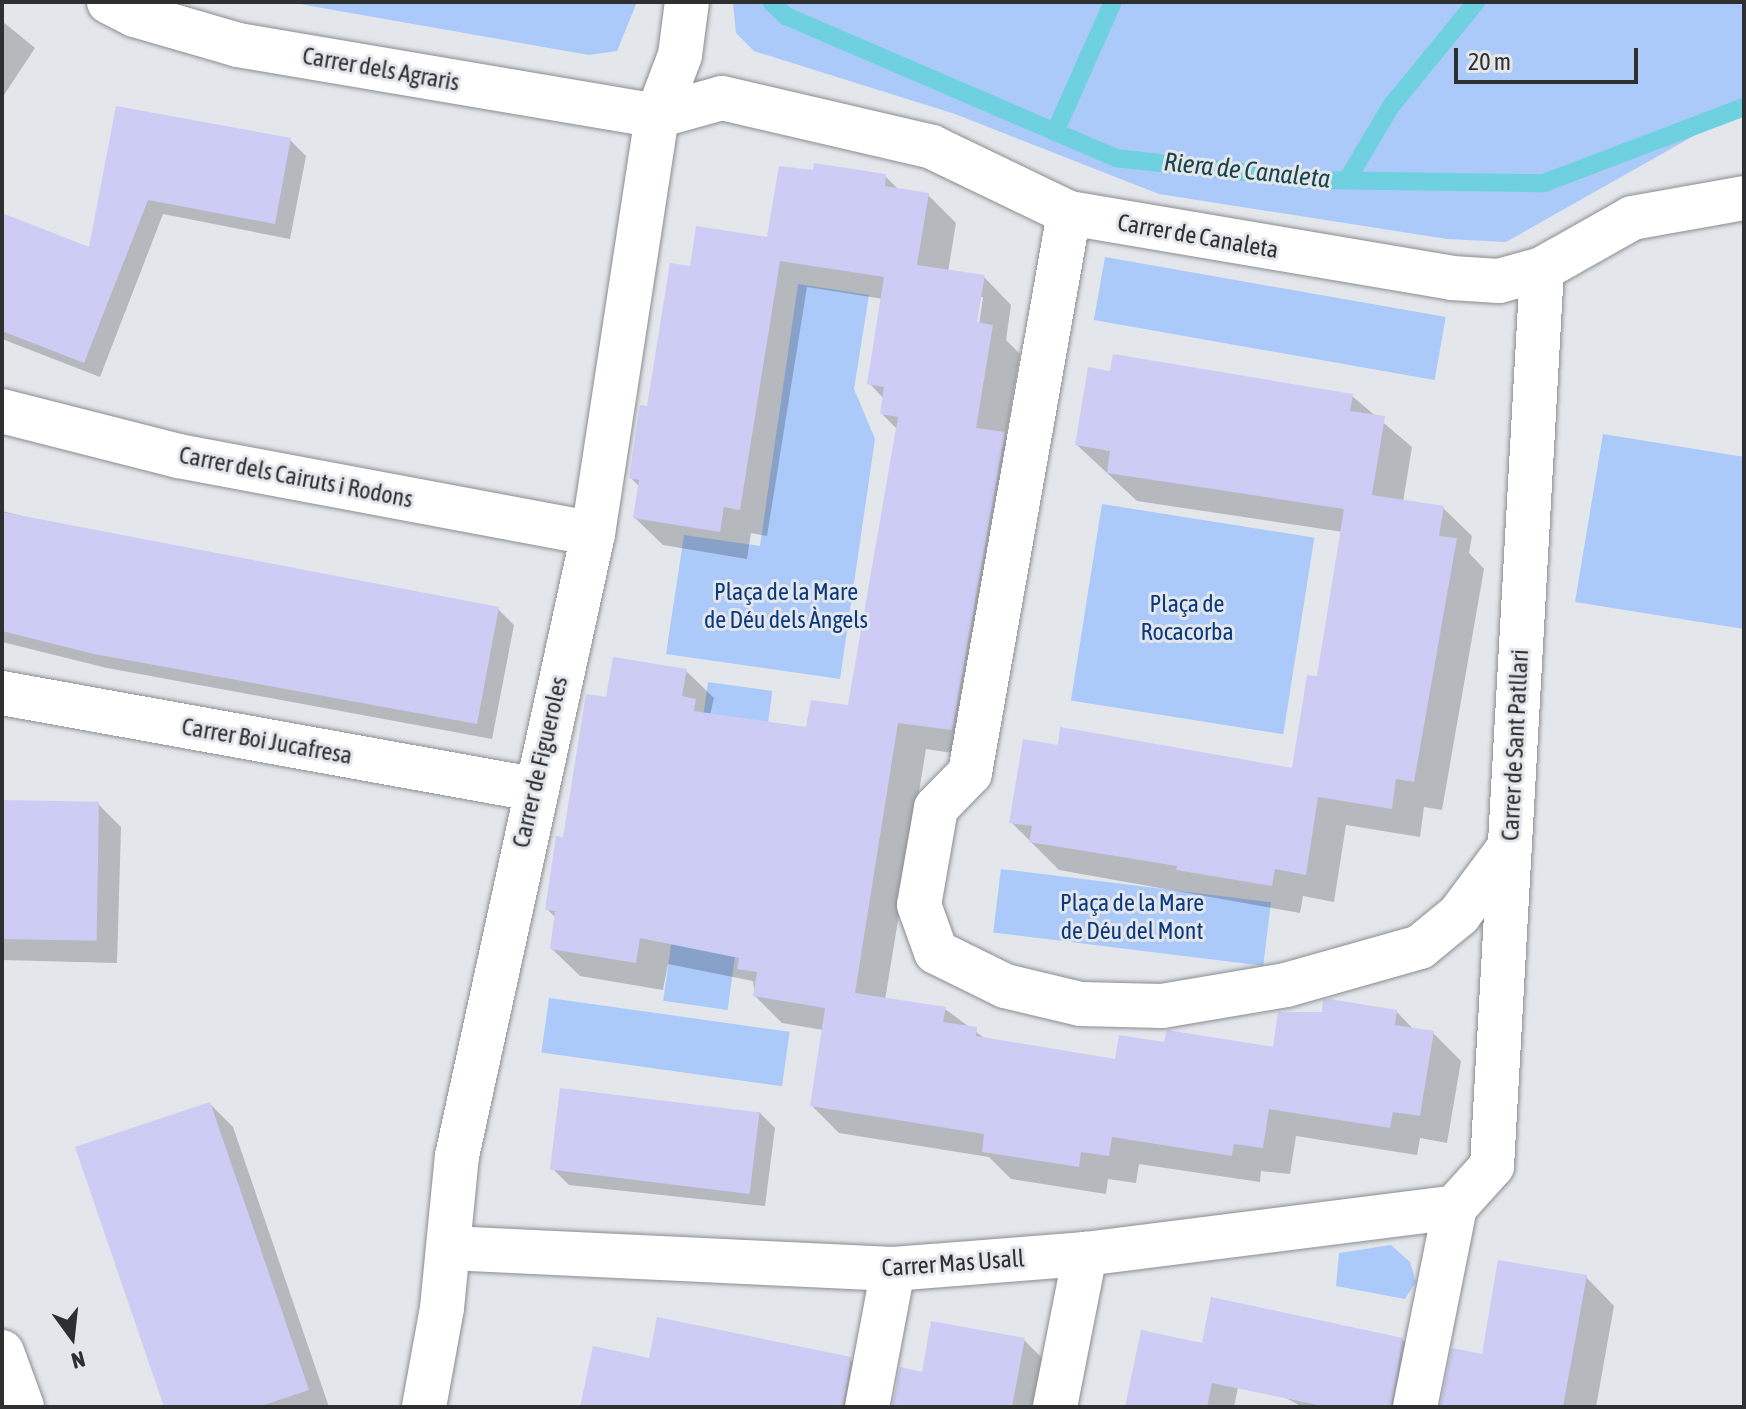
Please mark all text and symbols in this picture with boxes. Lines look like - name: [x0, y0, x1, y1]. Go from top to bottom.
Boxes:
- scale bar: [1458, 32, 1642, 82]
- street label: Carrer dels Agraris: [300, 41, 462, 97]
- text: 20 m: [1468, 48, 1511, 75]
- water label: Riera de Canaleta: [1162, 147, 1332, 195]
- street label: Carrer de Canaleta: [1115, 208, 1281, 264]
- street label: Carrer dels Cairuts i Rodons: [177, 440, 415, 514]
- park label: Plaça de la Mare de Déu dels Àngels: [704, 578, 868, 634]
- park label: Plaça de Rocacorba: [1140, 590, 1234, 646]
- street label: Carrer de Sant Patllari: [1496, 648, 1534, 842]
- street label: Carrer de Figueroles: [506, 674, 574, 850]
- street label: Carrer Boi Jucafresa: [180, 712, 354, 770]
- park label: Plaça de la Mare de Déu del Mont: [1060, 889, 1204, 945]
- street label: Carrer Mas Usall: [881, 1244, 1025, 1282]
- north arrow: [32, 1297, 112, 1377]
- text: N: [69, 1346, 88, 1374]

